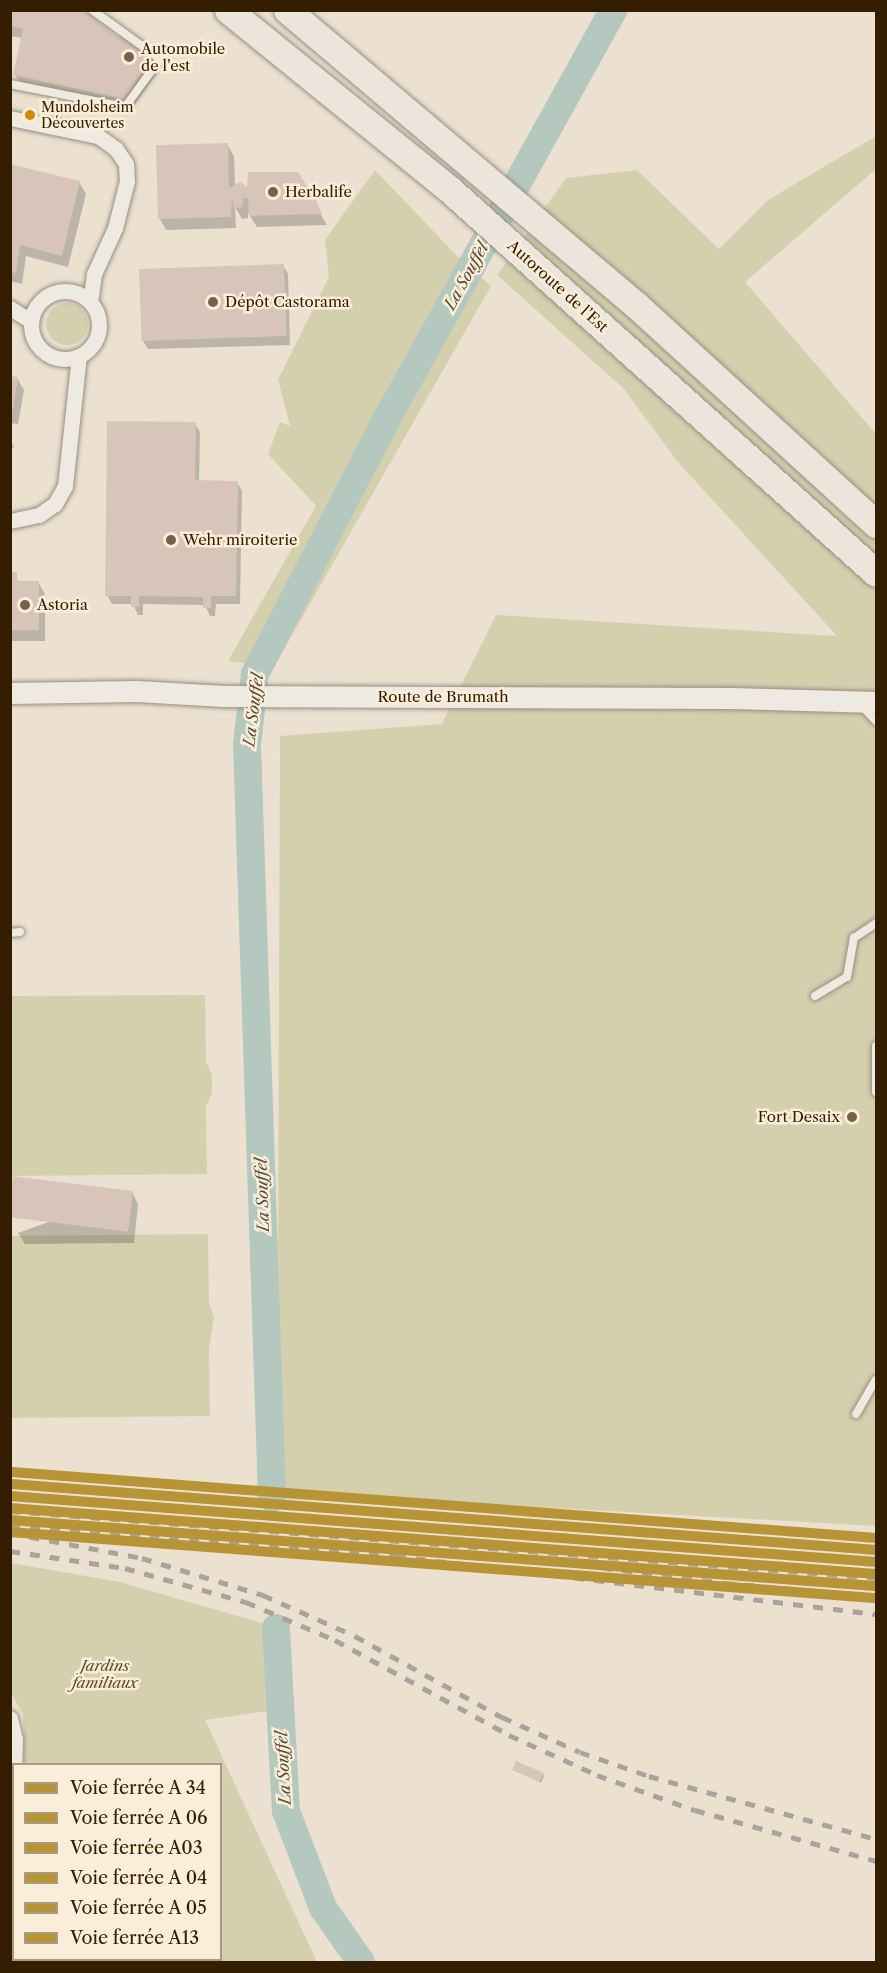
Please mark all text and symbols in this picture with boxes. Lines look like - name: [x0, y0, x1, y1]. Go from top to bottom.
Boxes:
- place label: Automobile de l’est: [141, 39, 225, 74]
- marker: Automobile de l’est: [122, 50, 136, 64]
- place label: Mundolsheim Découvertes: [41, 99, 134, 132]
- marker: Mundolsheim Découvertes: [24, 109, 36, 121]
- place label: Herbalife: [285, 183, 352, 201]
- marker: Herbalife: [266, 185, 280, 199]
- street label: Autoroute de l’Est: [504, 236, 612, 336]
- water label: La Souffel: [440, 239, 492, 313]
- place label: Dépôt Castorama: [225, 293, 350, 311]
- marker: Dépôt Castorama: [206, 295, 220, 309]
- place label: Wehr miroiterie: [183, 531, 298, 549]
- marker: Wehr miroiterie: [164, 533, 178, 547]
- place label: Astoria: [37, 596, 88, 614]
- marker: Astoria: [18, 598, 32, 612]
- water label: La Souffel: [239, 672, 267, 748]
- street label: Route de Brumath: [377, 688, 509, 706]
- place label: Fort Desaix: [758, 1108, 840, 1126]
- marker: Fort Desaix: [845, 1110, 859, 1124]
- water label: La Souffel: [251, 1158, 273, 1232]
- park label: Jardins familiaux: [72, 1656, 138, 1691]
- water label: La Souffel: [271, 1731, 295, 1805]
- legend: [12, 1763, 222, 1961]
- text: Voie ferrée A 34: [70, 1777, 206, 1799]
- text: Voie ferrée A 06: [70, 1807, 208, 1829]
- text: Voie ferrée A03: [70, 1837, 203, 1859]
- text: Voie ferrée A 04: [70, 1867, 208, 1889]
- text: Voie ferrée A 05: [70, 1897, 207, 1919]
- text: Voie ferrée A13: [70, 1927, 199, 1949]

